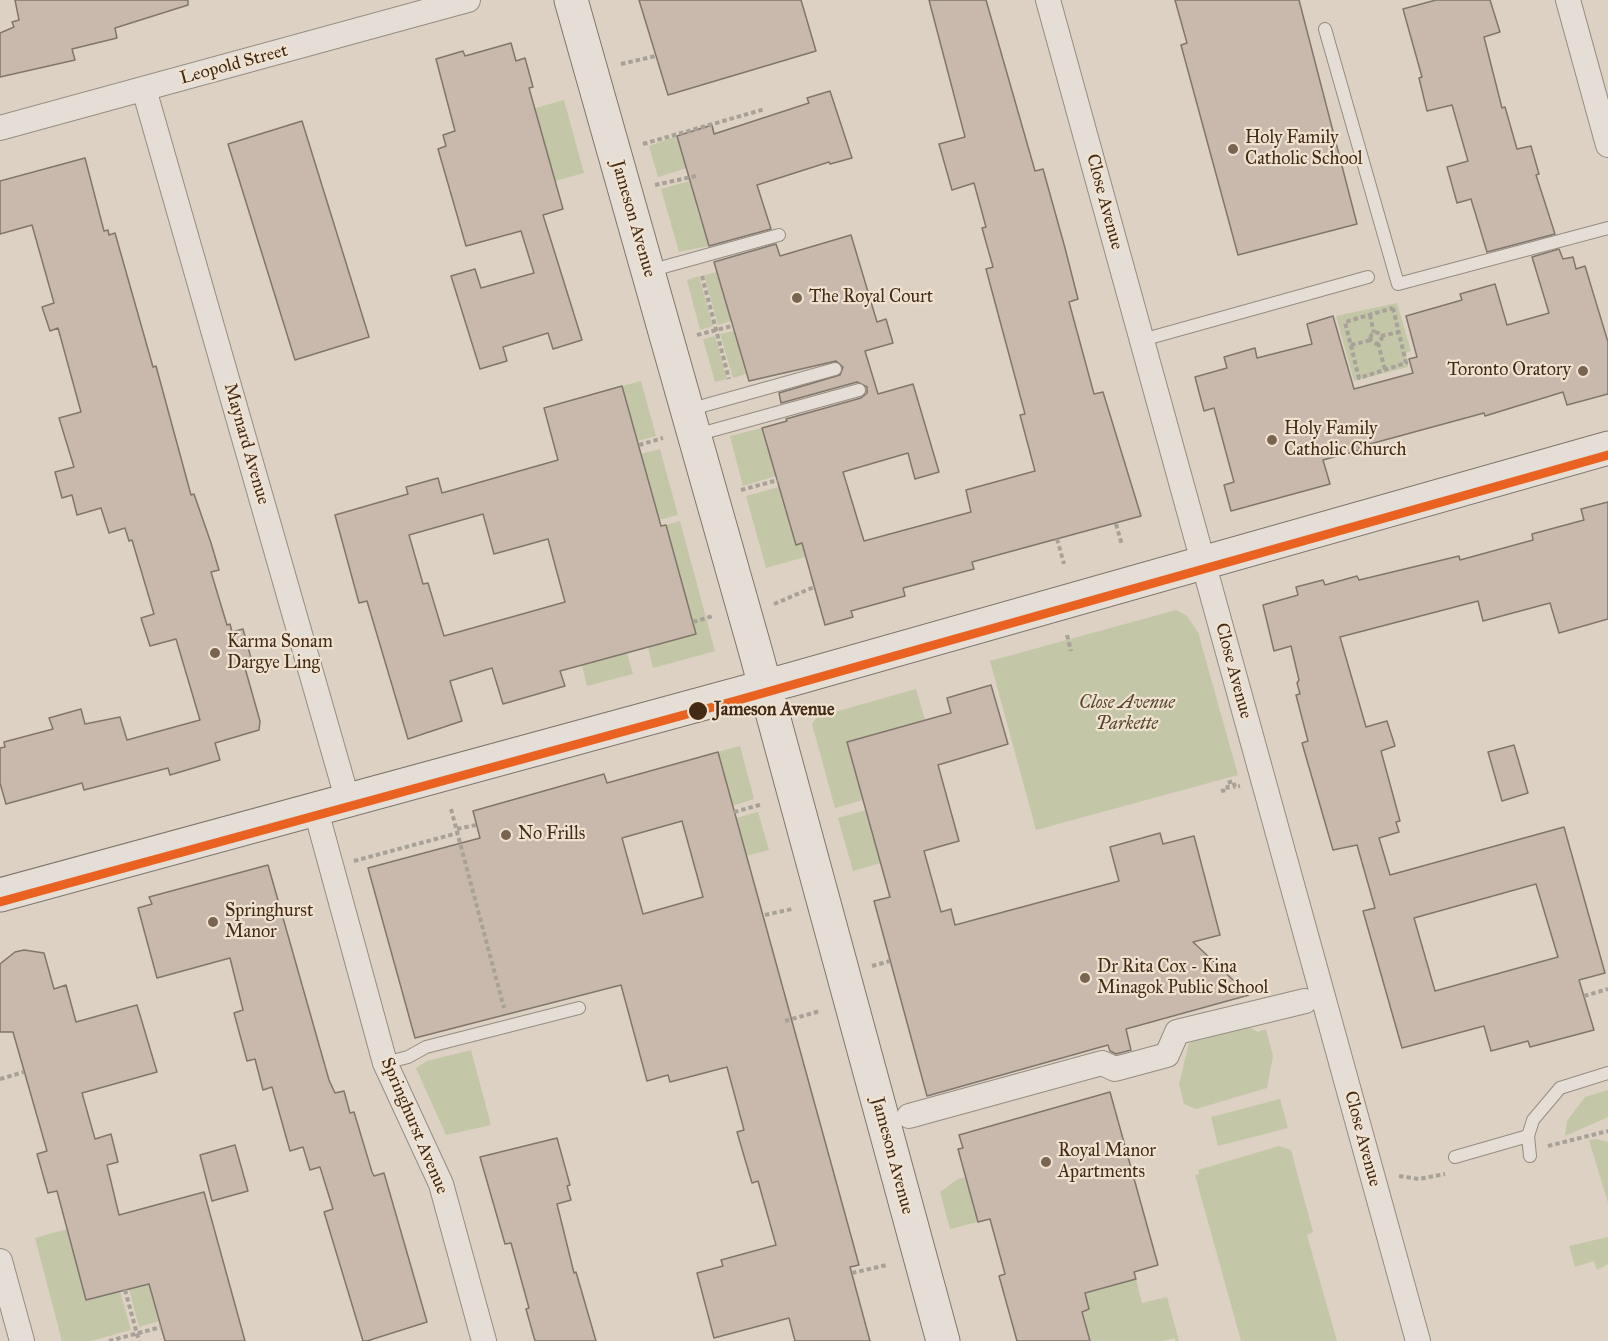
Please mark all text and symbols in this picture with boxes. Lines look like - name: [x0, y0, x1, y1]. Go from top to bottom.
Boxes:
- street label: Leopold Street: [178, 40, 290, 90]
- place label: Holy Family Catholic School: [1245, 128, 1363, 170]
- marker: Holy Family Catholic School: [1226, 142, 1240, 156]
- street label: Close Avenue: [1081, 152, 1127, 252]
- street label: Jameson Avenue: [606, 158, 660, 280]
- place label: The Royal Court: [809, 287, 933, 309]
- marker: The Royal Court: [790, 291, 804, 305]
- place label: Toronto Oratory: [1447, 360, 1571, 382]
- marker: Toronto Oratory: [1576, 364, 1590, 378]
- street label: Maynard Avenue: [218, 381, 274, 507]
- place label: Holy Family Catholic Church: [1284, 419, 1407, 462]
- marker: Holy Family Catholic Church: [1265, 433, 1279, 447]
- street label: Close Avenue: [1210, 621, 1256, 721]
- place label: Karma Sonam Dargye Ling: [227, 632, 333, 674]
- marker: Karma Sonam Dargye Ling: [208, 646, 222, 660]
- park label: Close Avenue Parkette: [1079, 693, 1175, 736]
- marker: Jameson Avenue: [687, 700, 709, 722]
- place label: Jameson Avenue: [714, 700, 834, 722]
- place label: No Frills: [518, 824, 585, 846]
- marker: No Frills: [499, 828, 513, 842]
- place label: Springhurst Manor: [225, 901, 313, 944]
- marker: Springhurst Manor: [206, 915, 220, 929]
- place label: Dr Rita Cox - Kina Minagok Public School: [1097, 957, 1268, 1000]
- marker: Dr Rita Cox - Kina Minagok Public School: [1078, 971, 1092, 985]
- street label: Springhurst Avenue: [375, 1054, 453, 1198]
- street label: Close Avenue: [1339, 1089, 1385, 1189]
- street label: Jameson Avenue: [866, 1095, 918, 1217]
- place label: Royal Manor Apartments: [1058, 1141, 1156, 1184]
- marker: Royal Manor Apartments: [1039, 1155, 1053, 1169]

